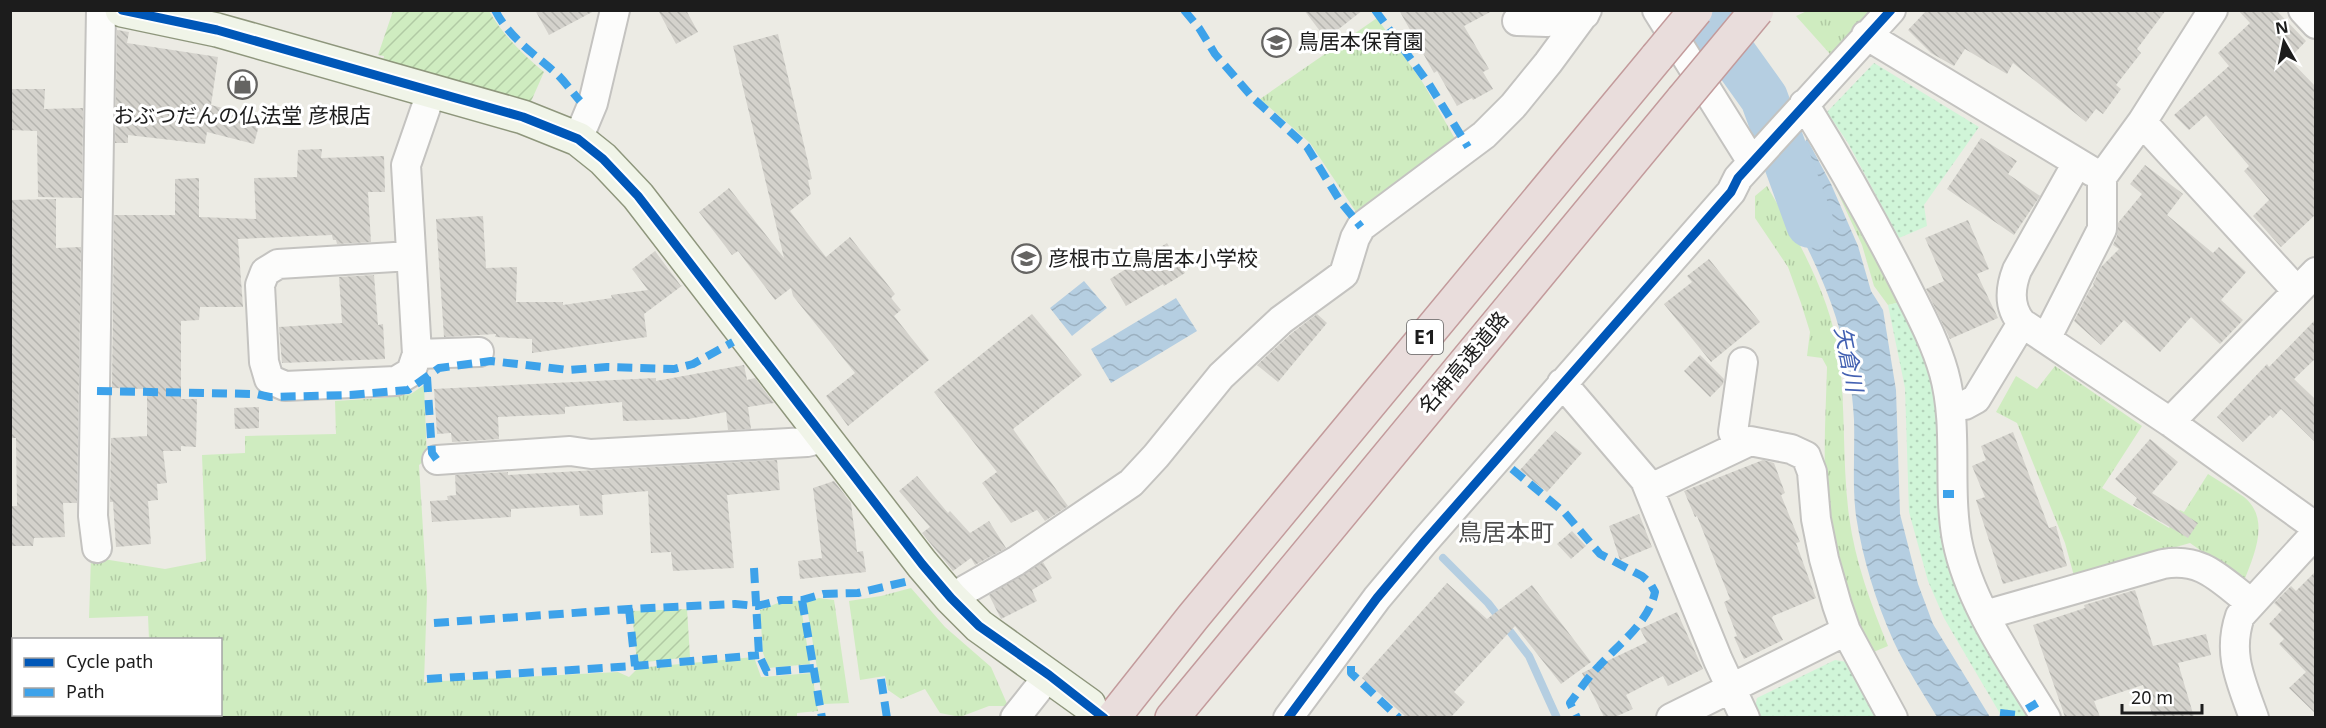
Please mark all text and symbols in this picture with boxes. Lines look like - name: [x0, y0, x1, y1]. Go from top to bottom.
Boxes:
- north arrow: [2254, 12, 2314, 72]
- text: N: [2274, 15, 2290, 39]
- school or university icon: 鳥居本保育園: [1261, 26, 1293, 58]
- place label: 鳥居本保育園: [1298, 27, 1424, 55]
- shop icon: おぶつだんの仏法堂 彦根店: [226, 69, 258, 101]
- place label: おぶつだんの仏法堂 彦根店: [113, 101, 371, 129]
- school or university icon: 彦根市立鳥居本小学校: [1011, 243, 1043, 275]
- place label: 彦根市立鳥居本小学校: [1048, 244, 1258, 272]
- street label: 名神高速道路: [1412, 305, 1514, 420]
- road number: E1: [1407, 320, 1443, 354]
- water label: 矢倉川: [1829, 324, 1871, 396]
- district label: 鳥居本町: [1458, 515, 1554, 548]
- legend: [12, 638, 222, 716]
- text: Cycle path: [66, 649, 153, 673]
- scale bar: [2122, 677, 2202, 715]
- text: Path: [66, 679, 105, 703]
- text: 20 m: [2131, 685, 2173, 709]

